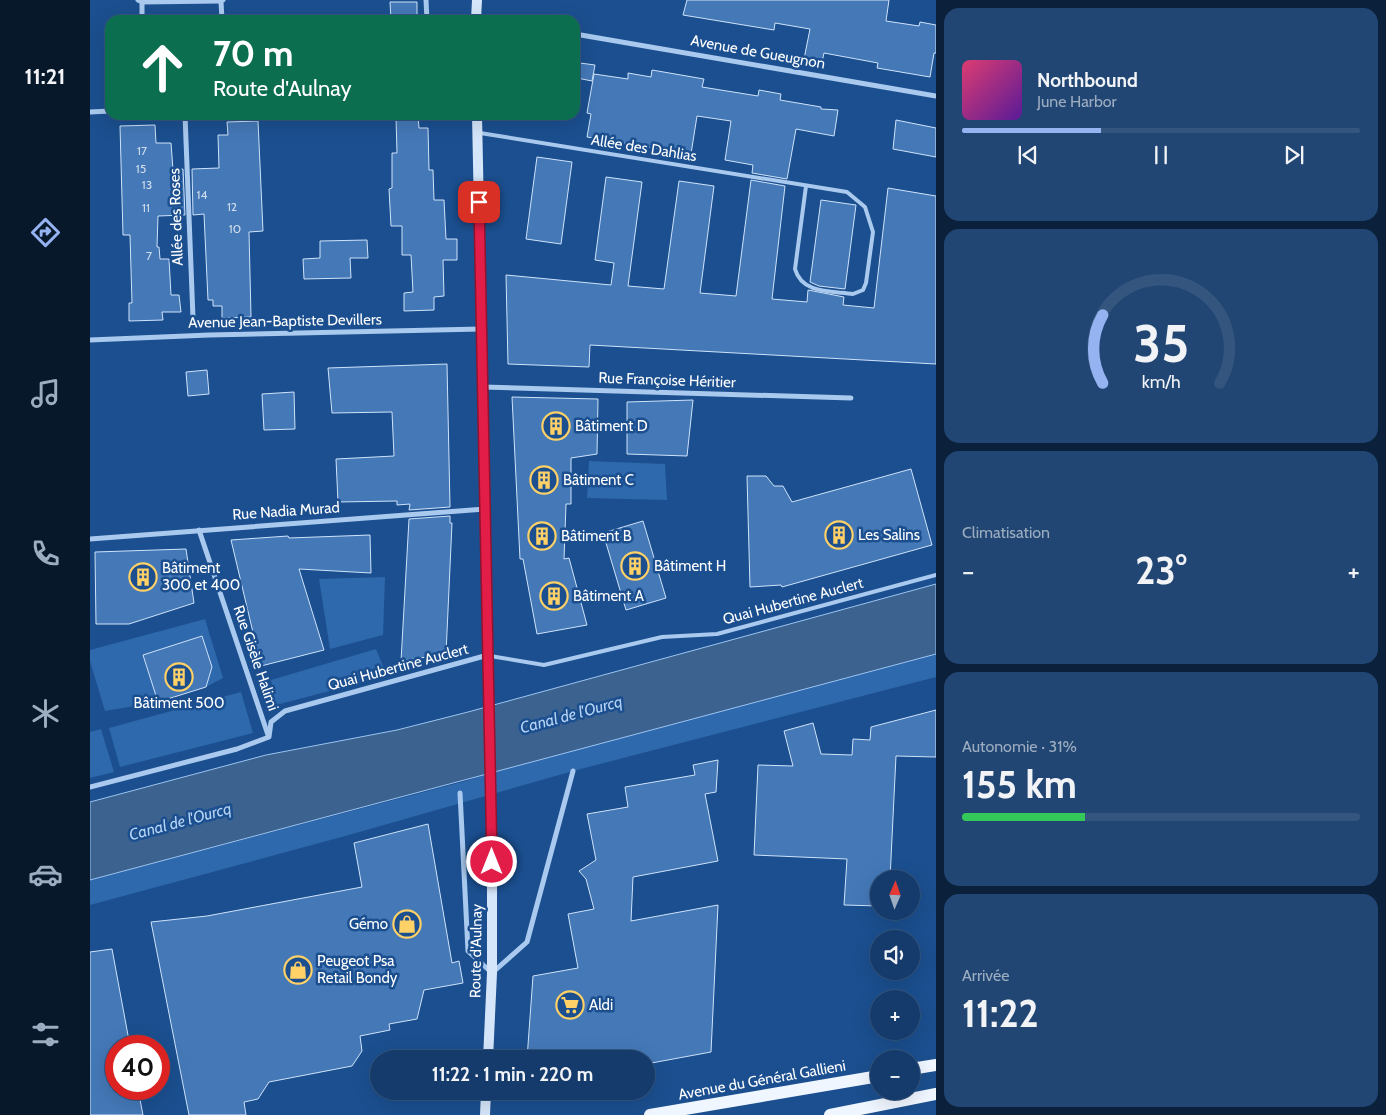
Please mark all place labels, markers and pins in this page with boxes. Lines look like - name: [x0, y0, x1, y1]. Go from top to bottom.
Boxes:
- pin: [458, 181, 500, 223]
- building icon: Bâtiment D: [541, 411, 571, 441]
- place label: Bâtiment D: [575, 417, 648, 435]
- building icon: Bâtiment C: [529, 465, 559, 495]
- place label: Bâtiment C: [563, 471, 634, 489]
- building icon: Les Salins: [824, 520, 854, 550]
- building icon: Bâtiment B: [527, 521, 557, 551]
- place label: Les Salins: [858, 526, 920, 544]
- place label: Bâtiment B: [561, 527, 632, 545]
- building icon: Bâtiment H: [620, 551, 650, 581]
- place label: Bâtiment H: [654, 557, 726, 575]
- place label: Bâtiment 300 et 400: [162, 559, 240, 594]
- building icon: Bâtiment 300 et 400: [128, 562, 158, 592]
- building icon: Bâtiment A: [539, 581, 569, 611]
- place label: Bâtiment A: [573, 587, 645, 605]
- building icon: Bâtiment 500: [164, 662, 194, 692]
- place label: Bâtiment 500: [134, 694, 224, 712]
- shop icon: Gémo: [392, 909, 422, 939]
- place label: Gémo: [349, 915, 388, 933]
- place label: Peugeot Psa Retail Bondy: [317, 952, 398, 987]
- shop icon: Peugeot Psa Retail Bondy: [283, 955, 313, 985]
- supermarket icon: Aldi: [555, 990, 585, 1020]
- place label: Aldi: [589, 996, 613, 1014]

